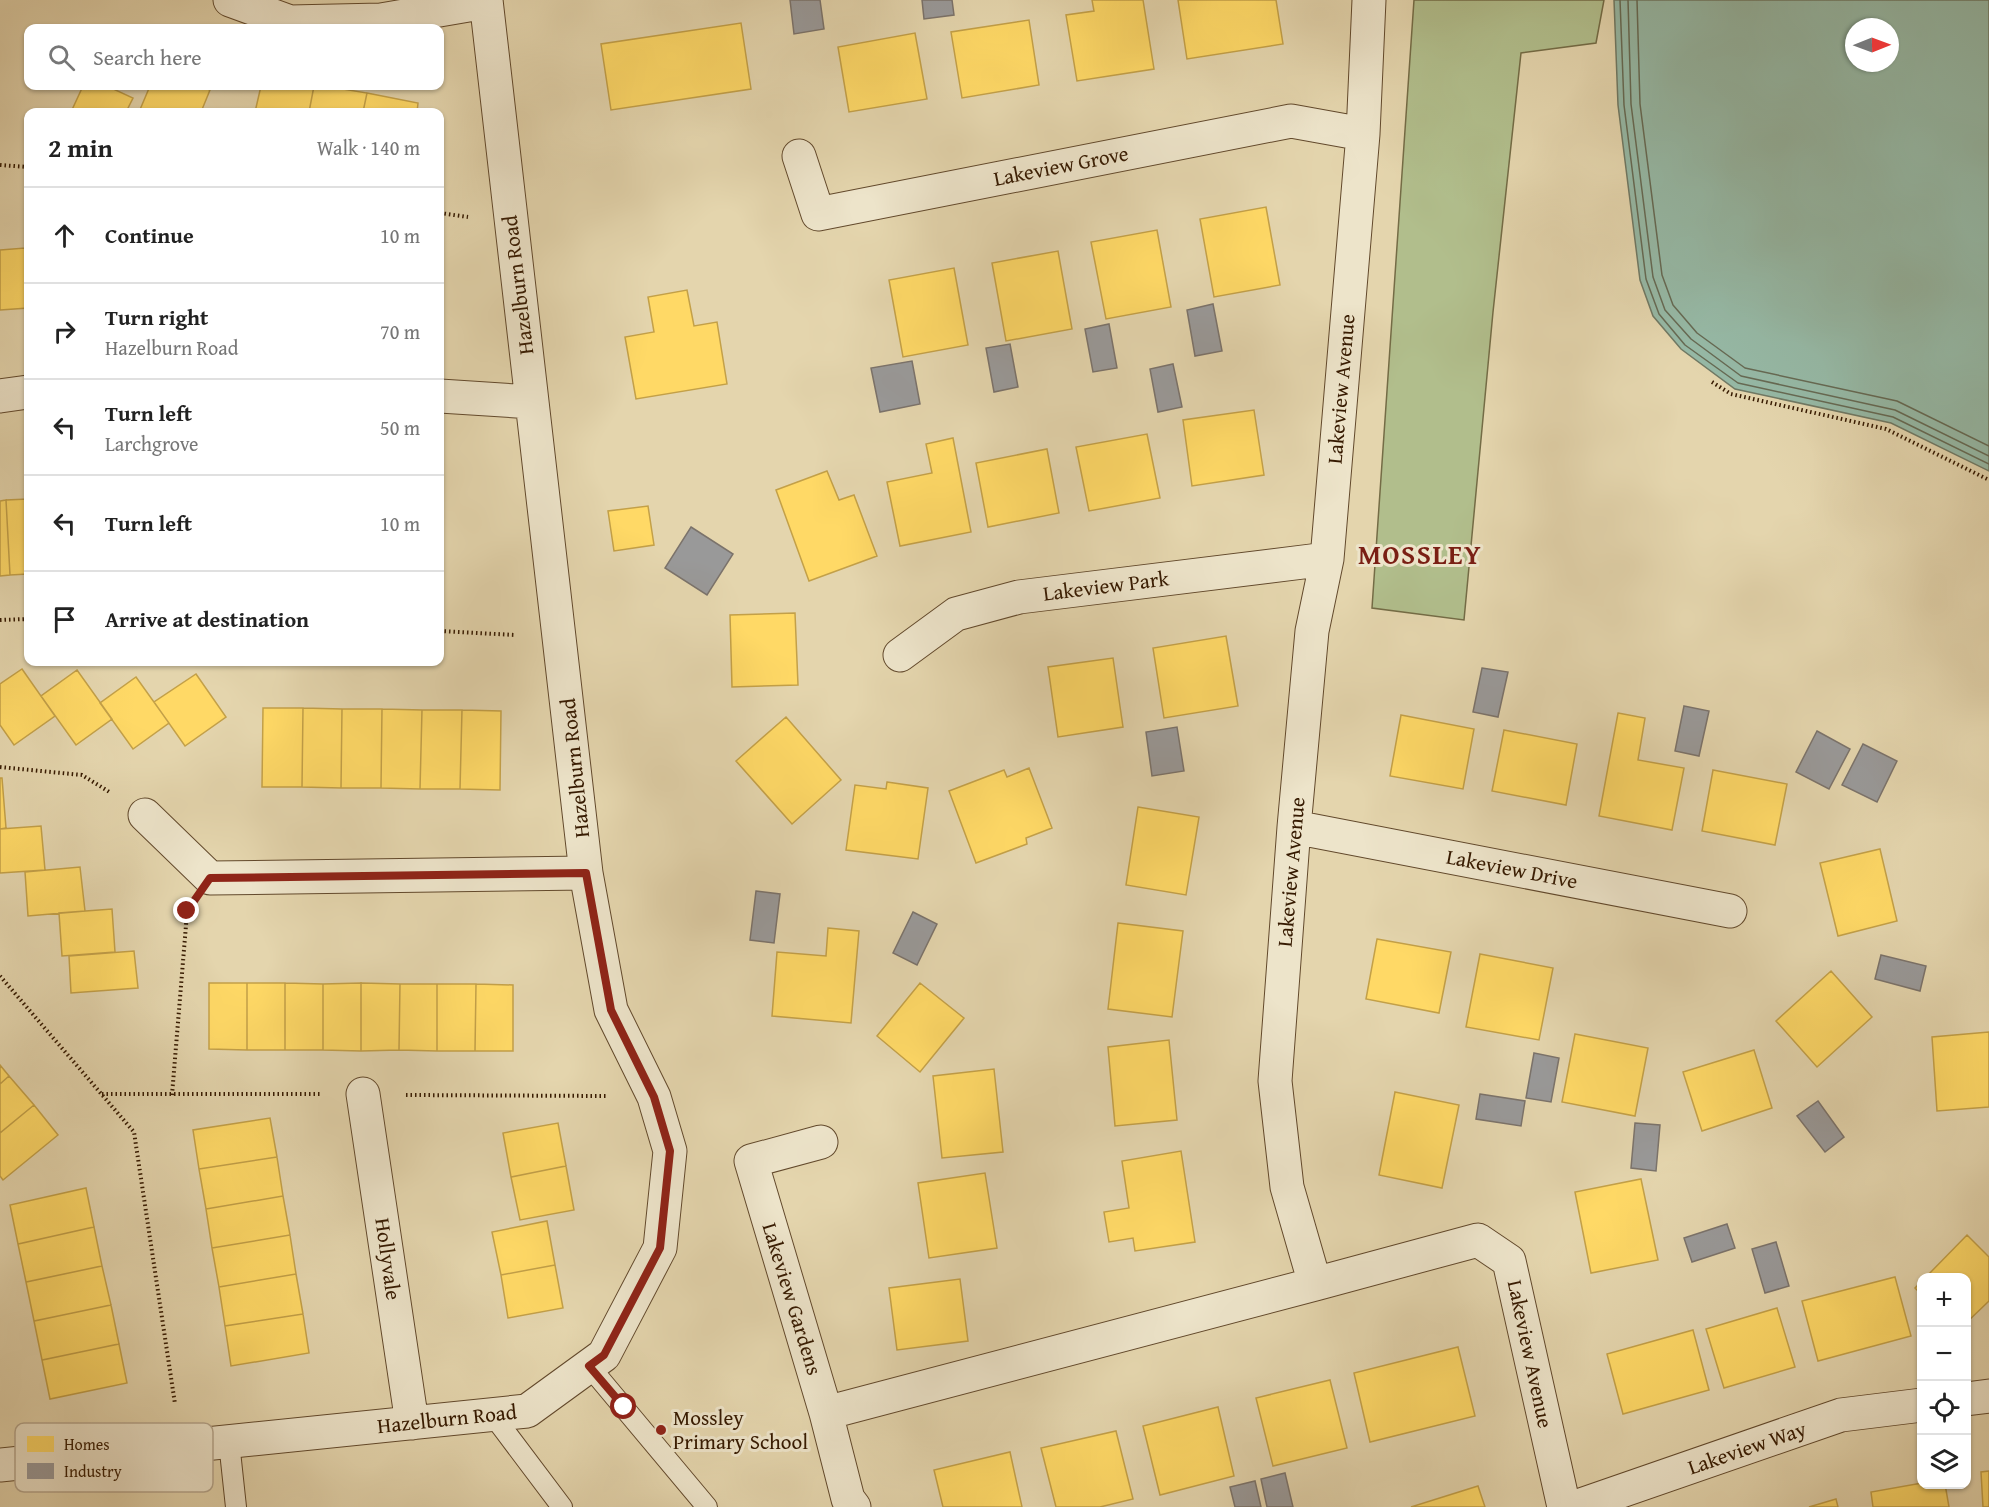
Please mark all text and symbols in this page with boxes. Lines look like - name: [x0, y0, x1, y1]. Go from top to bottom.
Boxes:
- north arrow: [1845, 18, 1899, 72]
- search box: [24, 24, 444, 90]
- icon: search: [45, 41, 78, 74]
- text: Search here: [93, 41, 202, 73]
- text: 2 min: [48, 128, 113, 167]
- text: Walk · 140 m: [317, 133, 420, 162]
- street label: Lakeview Grove: [991, 137, 1131, 194]
- street label: Hazelburn Road: [493, 213, 541, 356]
- icon: ahead: [48, 219, 81, 252]
- text: Continue: [105, 219, 194, 251]
- text: 10 m: [380, 221, 420, 250]
- text: Turn right: [105, 301, 208, 333]
- street label: Lakeview Avenue: [1319, 312, 1363, 465]
- icon: right: [48, 315, 81, 348]
- text: 70 m: [380, 317, 420, 346]
- text: Hazelburn Road: [105, 333, 238, 362]
- text: Turn left: [105, 397, 192, 429]
- icon: left: [48, 411, 81, 444]
- text: 50 m: [380, 413, 420, 442]
- text: Larchgrove: [105, 429, 199, 458]
- icon: left: [48, 507, 81, 540]
- text: Turn left: [105, 507, 192, 539]
- text: 10 m: [380, 509, 420, 538]
- district label: MOSSLEY: [1358, 534, 1482, 574]
- street label: Lakeview Park: [1041, 562, 1171, 609]
- icon: arrive: [48, 603, 81, 636]
- text: Arrive at destination: [105, 603, 309, 635]
- street label: Hazelburn Road: [552, 696, 597, 839]
- street label: Lakeview Avenue: [1269, 795, 1313, 948]
- street label: Lakeview Drive: [1444, 841, 1581, 896]
- route end: [173, 897, 199, 923]
- street label: Hollyvale: [367, 1216, 410, 1302]
- street label: Lakeview Gardens: [755, 1219, 830, 1379]
- map controls: [1917, 1273, 1971, 1489]
- button: +: [1917, 1273, 1971, 1327]
- street label: Lakeview Avenue: [1500, 1277, 1561, 1431]
- button: −: [1917, 1327, 1971, 1381]
- button: locate: [1917, 1381, 1971, 1435]
- route start: [610, 1393, 636, 1419]
- street label: Hazelburn Road: [376, 1396, 519, 1441]
- place label: Mossley Primary School: [673, 1402, 808, 1457]
- street label: Lakeview Way: [1683, 1413, 1811, 1482]
- legend: [15, 1423, 213, 1492]
- marker: Mossley Primary School: [654, 1423, 668, 1437]
- text: Homes: [64, 1432, 110, 1456]
- button: layers: [1917, 1435, 1971, 1489]
- text: Industry: [64, 1459, 122, 1483]

